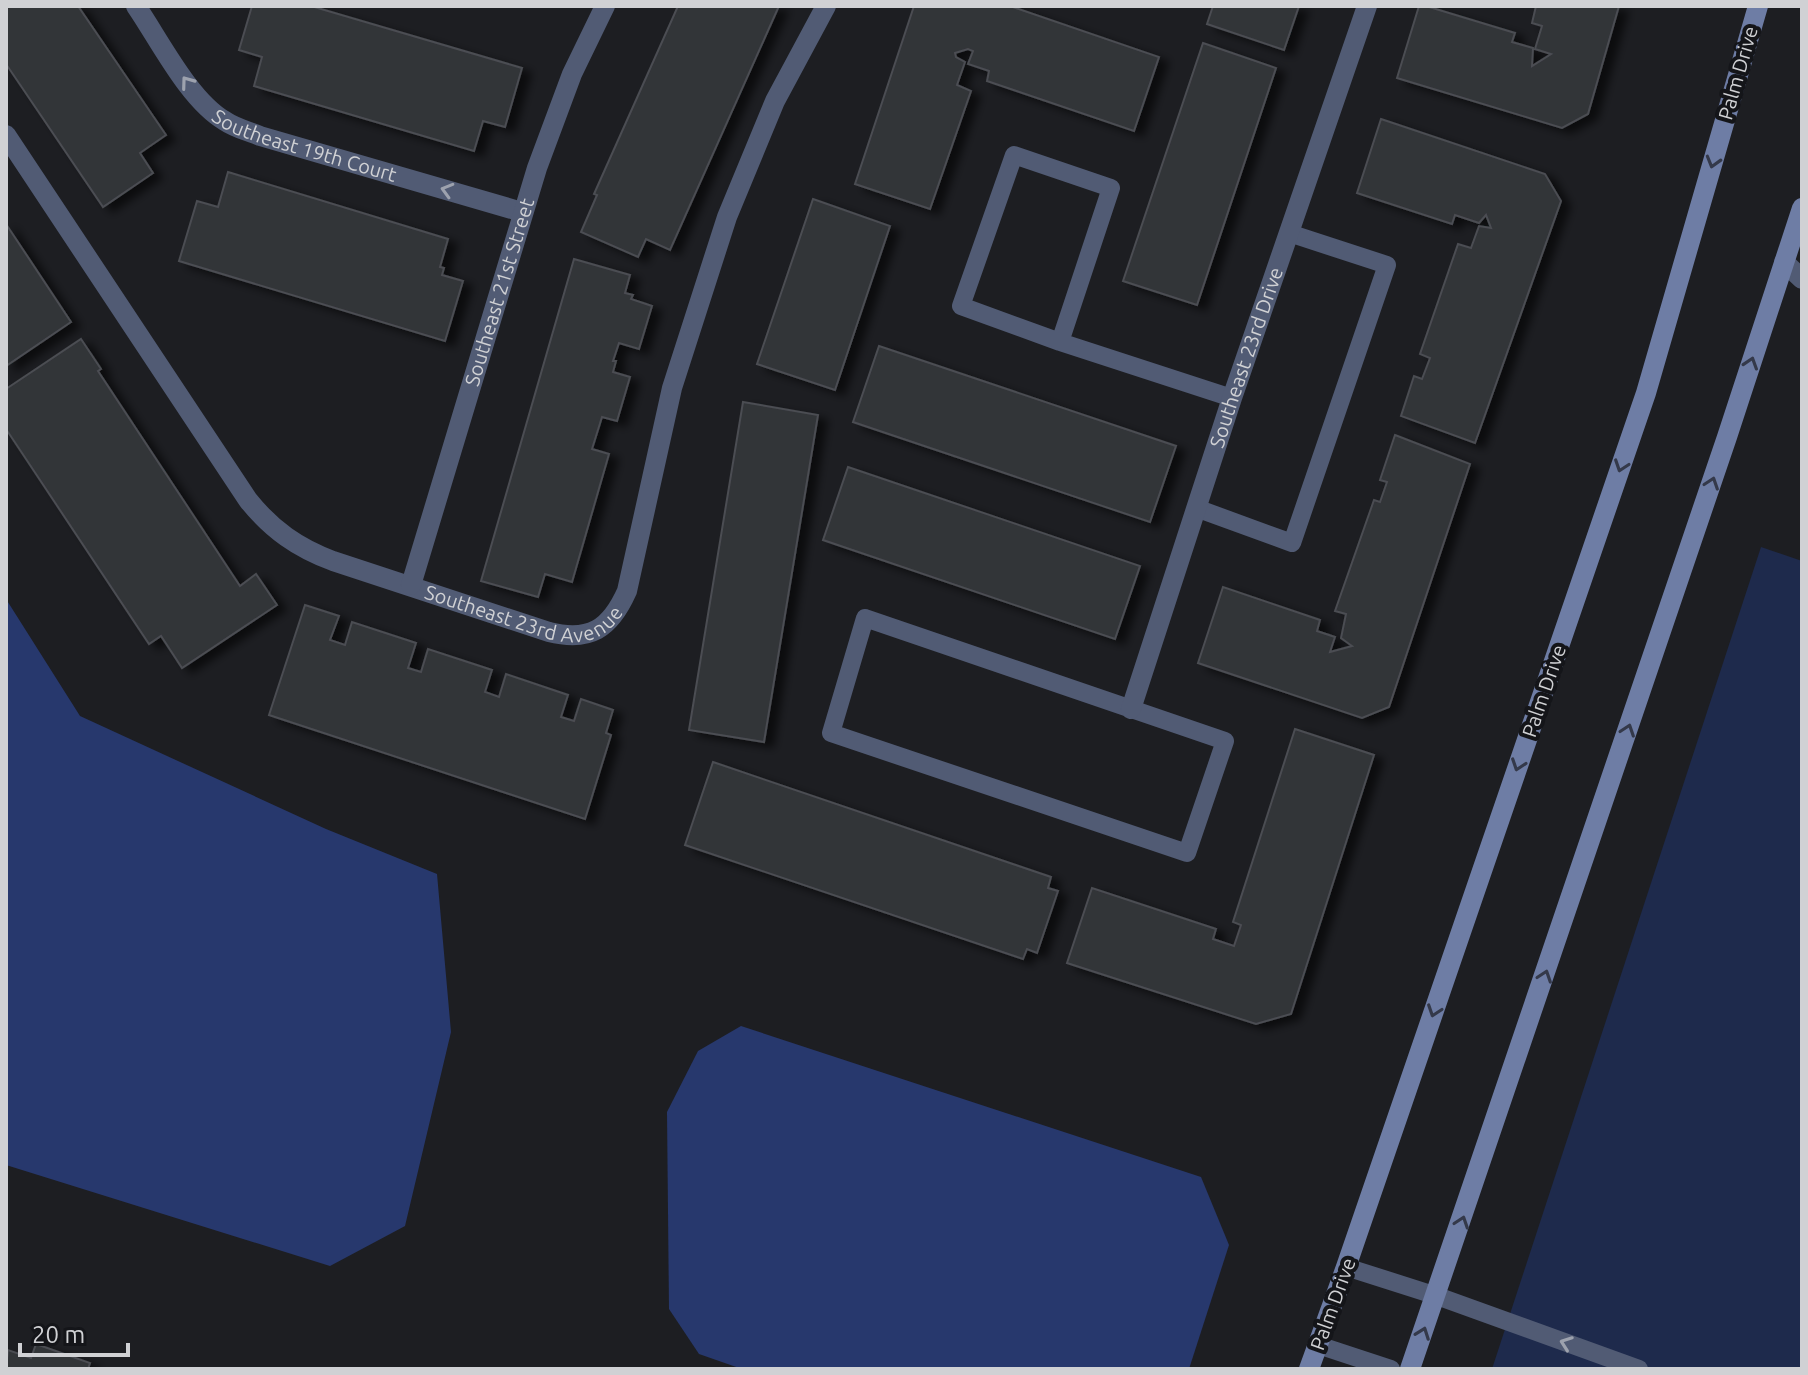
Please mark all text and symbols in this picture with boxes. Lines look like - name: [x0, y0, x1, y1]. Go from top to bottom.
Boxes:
- street label: Palm Drive: [1713, 23, 1762, 122]
- one-way arrow: [183, 76, 197, 91]
- street label: Southeast 19th Court: [208, 104, 399, 186]
- one-way arrow: [1706, 154, 1722, 168]
- one-way arrow: [441, 183, 455, 199]
- street label: Southeast 21st Street: [460, 195, 538, 389]
- street label: Southeast 23rd Drive: [1205, 264, 1287, 450]
- one-way arrow: [1742, 357, 1758, 371]
- one-way arrow: [1614, 459, 1630, 473]
- one-way arrow: [1702, 477, 1718, 491]
- street label: Southeast 23rd Avenue: [422, 580, 627, 646]
- street label: Palm Drive: [1517, 642, 1570, 740]
- one-way arrow: [1619, 724, 1635, 738]
- one-way arrow: [1512, 758, 1528, 772]
- one-way arrow: [1536, 970, 1552, 983]
- one-way arrow: [1428, 1004, 1444, 1018]
- one-way arrow: [1452, 1216, 1468, 1230]
- street label: Palm Drive: [1305, 1255, 1360, 1353]
- scale bar: [20, 1307, 128, 1357]
- text: 20 m: [32, 1321, 85, 1348]
- one-way arrow: [1414, 1326, 1430, 1340]
- one-way arrow: [1560, 1336, 1574, 1352]

